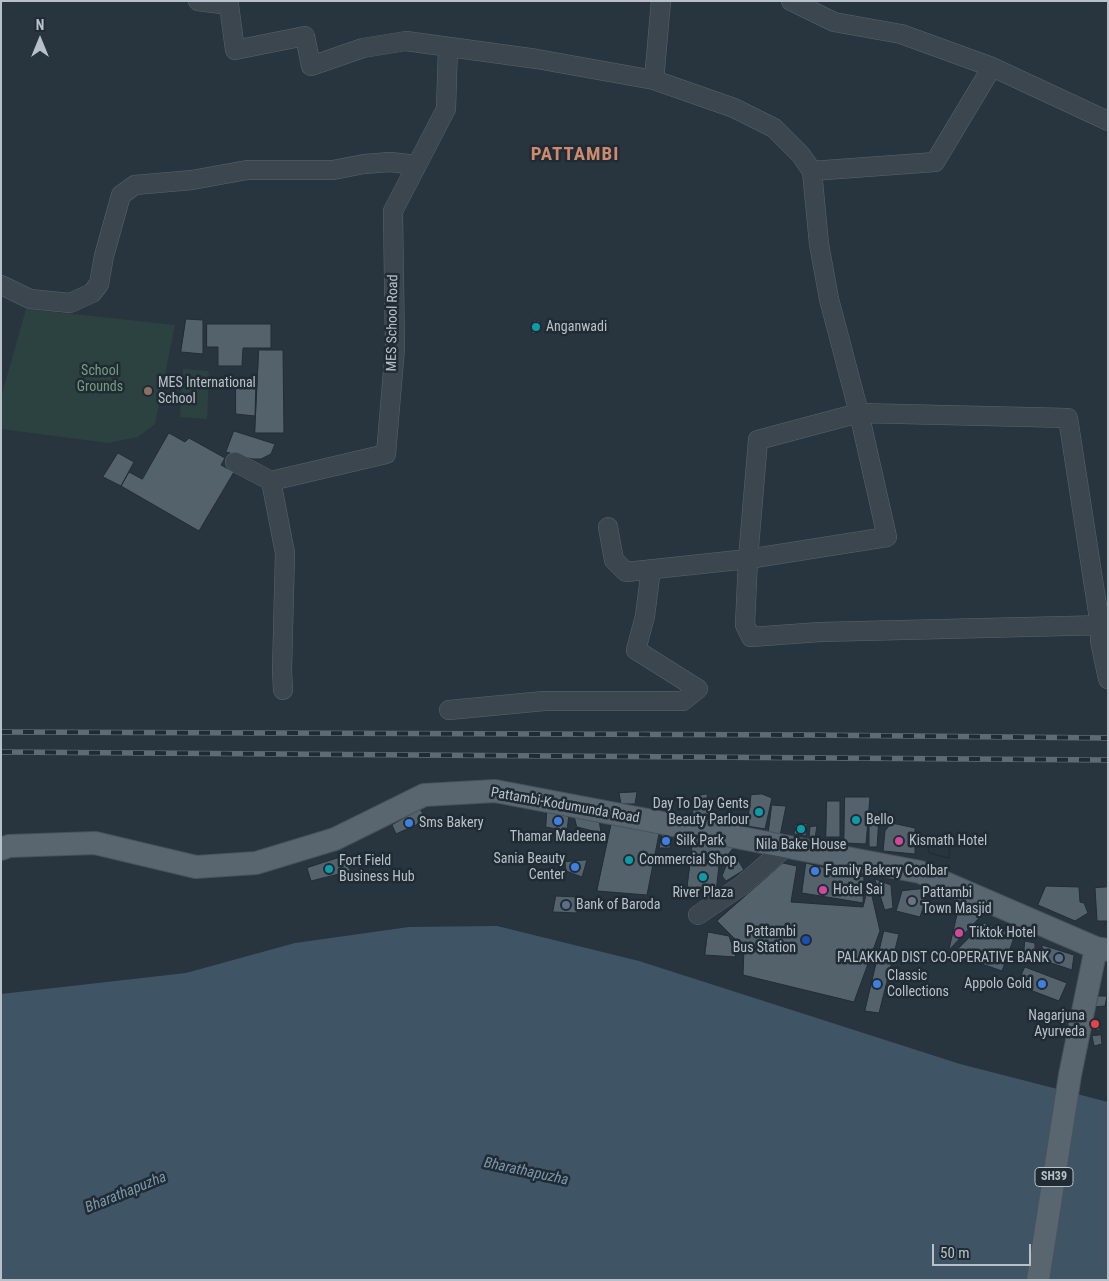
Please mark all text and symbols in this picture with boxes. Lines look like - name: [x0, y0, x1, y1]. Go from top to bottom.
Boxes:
- north arrow: [15, 15, 65, 65]
- text: N: [36, 17, 44, 33]
- district label: PATTAMBI: [530, 144, 620, 166]
- street label: MES School Road: [384, 274, 402, 372]
- place label: Anganwadi: [546, 319, 607, 335]
- marker: Anganwadi: [530, 321, 542, 333]
- park label: School Grounds: [77, 363, 123, 396]
- place label: MES International School: [158, 375, 256, 408]
- marker: MES International School: [142, 385, 154, 397]
- street label: Pattambi-Kodumunda Road: [489, 785, 641, 827]
- place label: Day To Day Gents Beauty Parlour: [653, 796, 749, 829]
- marker: Day To Day Gents Beauty Parlour: [753, 806, 765, 818]
- place label: Bello: [866, 812, 894, 828]
- marker: Bello: [850, 814, 862, 826]
- place label: Sms Bakery: [419, 815, 484, 831]
- marker: Thamar Madeena: [552, 815, 564, 827]
- marker: Sms Bakery: [403, 817, 415, 829]
- marker: Nila Bake House: [795, 823, 807, 835]
- place label: Thamar Madeena: [510, 829, 606, 845]
- place label: Silk Park: [676, 833, 724, 849]
- place label: Kismath Hotel: [909, 833, 987, 849]
- marker: Silk Park: [660, 835, 672, 847]
- marker: Kismath Hotel: [893, 835, 905, 847]
- place label: Nila Bake House: [756, 837, 846, 853]
- place label: Sania Beauty Center: [493, 851, 565, 884]
- place label: Commercial Shop: [639, 852, 737, 868]
- place label: Fort Field Business Hub: [339, 853, 415, 886]
- marker: Commercial Shop: [623, 854, 635, 866]
- marker: Sania Beauty Center: [569, 861, 581, 873]
- marker: Fort Field Business Hub: [323, 863, 335, 875]
- place label: Family Bakery Coolbar: [825, 863, 948, 879]
- marker: Family Bakery Coolbar: [809, 865, 821, 877]
- marker: River Plaza: [697, 871, 709, 883]
- place label: Hotel Sai: [833, 882, 883, 898]
- marker: Hotel Sai: [817, 884, 829, 896]
- place label: River Plaza: [672, 885, 734, 901]
- place label: Pattambi Town Masjid: [922, 885, 992, 918]
- marker: Pattambi Town Masjid: [906, 895, 918, 907]
- place label: Bank of Baroda: [576, 897, 660, 913]
- marker: Bank of Baroda: [560, 899, 572, 911]
- place label: Pattambi Bus Station: [733, 924, 796, 956]
- place label: Tiktok Hotel: [969, 925, 1036, 941]
- marker: Tiktok Hotel: [953, 927, 965, 939]
- marker: Pattambi Bus Station: [800, 934, 812, 946]
- place label: PALAKKAD DIST CO-OPERATIVE BANK: [837, 950, 1049, 966]
- marker: PALAKKAD DIST CO-OPERATIVE BANK: [1053, 952, 1065, 964]
- place label: Classic Collections: [887, 968, 949, 1000]
- place label: Appolo Gold: [964, 976, 1032, 992]
- marker: Classic Collections: [871, 978, 883, 990]
- marker: Appolo Gold: [1036, 978, 1048, 990]
- place label: Nagarjuna Ayurveda: [1028, 1008, 1085, 1040]
- marker: Nagarjuna Ayurveda: [1089, 1018, 1101, 1030]
- water label: Bharathapuzha: [482, 1154, 570, 1190]
- road number: SH39: [1035, 1168, 1073, 1186]
- water label: Bharathapuzha: [83, 1169, 169, 1217]
- scale bar: [934, 1234, 1033, 1266]
- text: 50 m: [940, 1244, 970, 1262]

